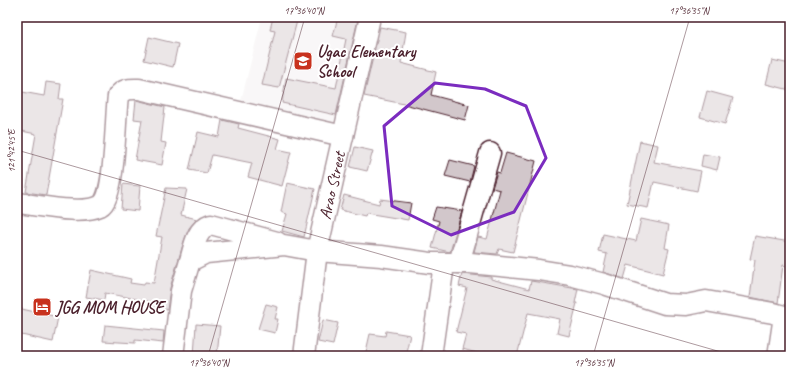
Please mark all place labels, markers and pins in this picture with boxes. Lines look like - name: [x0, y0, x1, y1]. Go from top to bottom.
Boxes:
- place label: Ugac Elementary School: [317, 41, 417, 82]
- school or university icon: Ugac Elementary School: [292, 50, 314, 72]
- hotel icon: JGG MOM HOUSE: [31, 296, 53, 318]
- place label: JGG MOM HOUSE: [55, 297, 167, 318]

